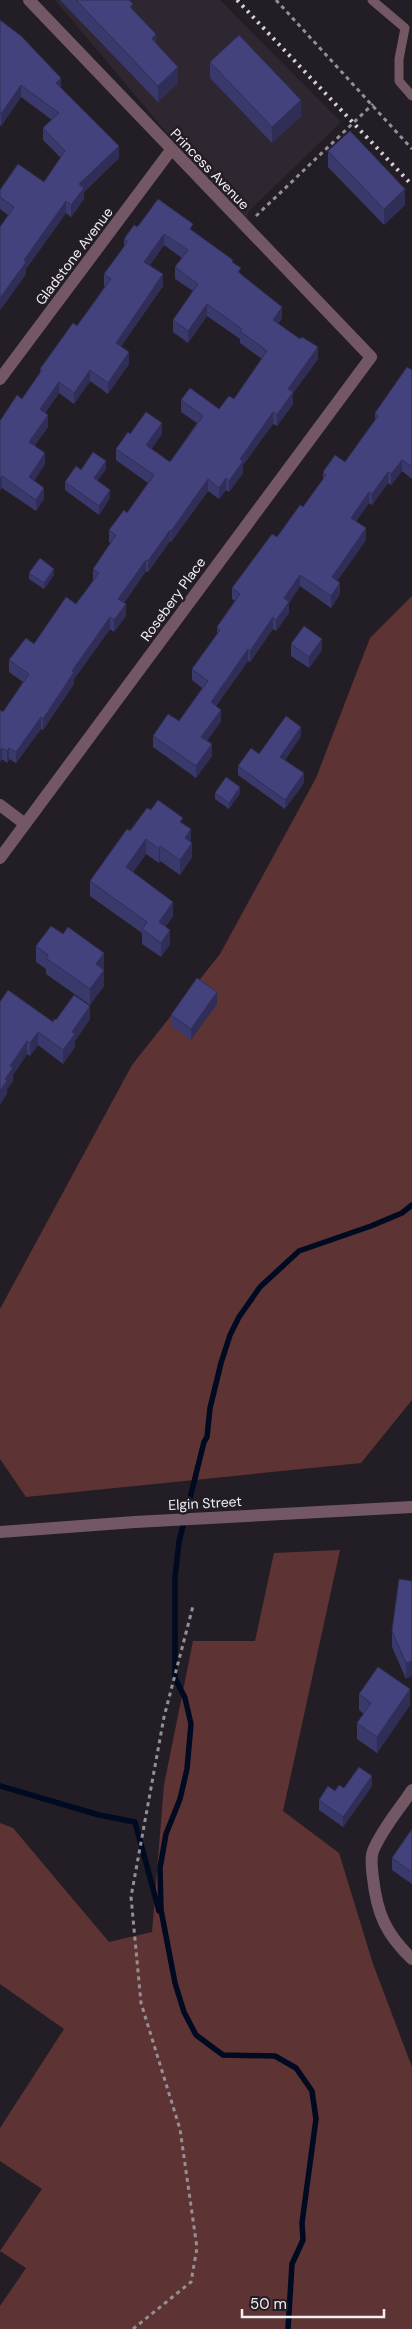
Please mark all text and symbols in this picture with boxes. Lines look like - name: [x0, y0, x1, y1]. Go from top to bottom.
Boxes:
- street label: Princess Avenue: [167, 125, 253, 213]
- street label: Gladstone Avenue: [31, 204, 117, 308]
- street label: Rosebery Place: [137, 553, 210, 645]
- street label: Elgin Street: [168, 1492, 242, 1514]
- scale bar: [242, 2286, 384, 2318]
- text: 50 m: [250, 2294, 287, 2314]

